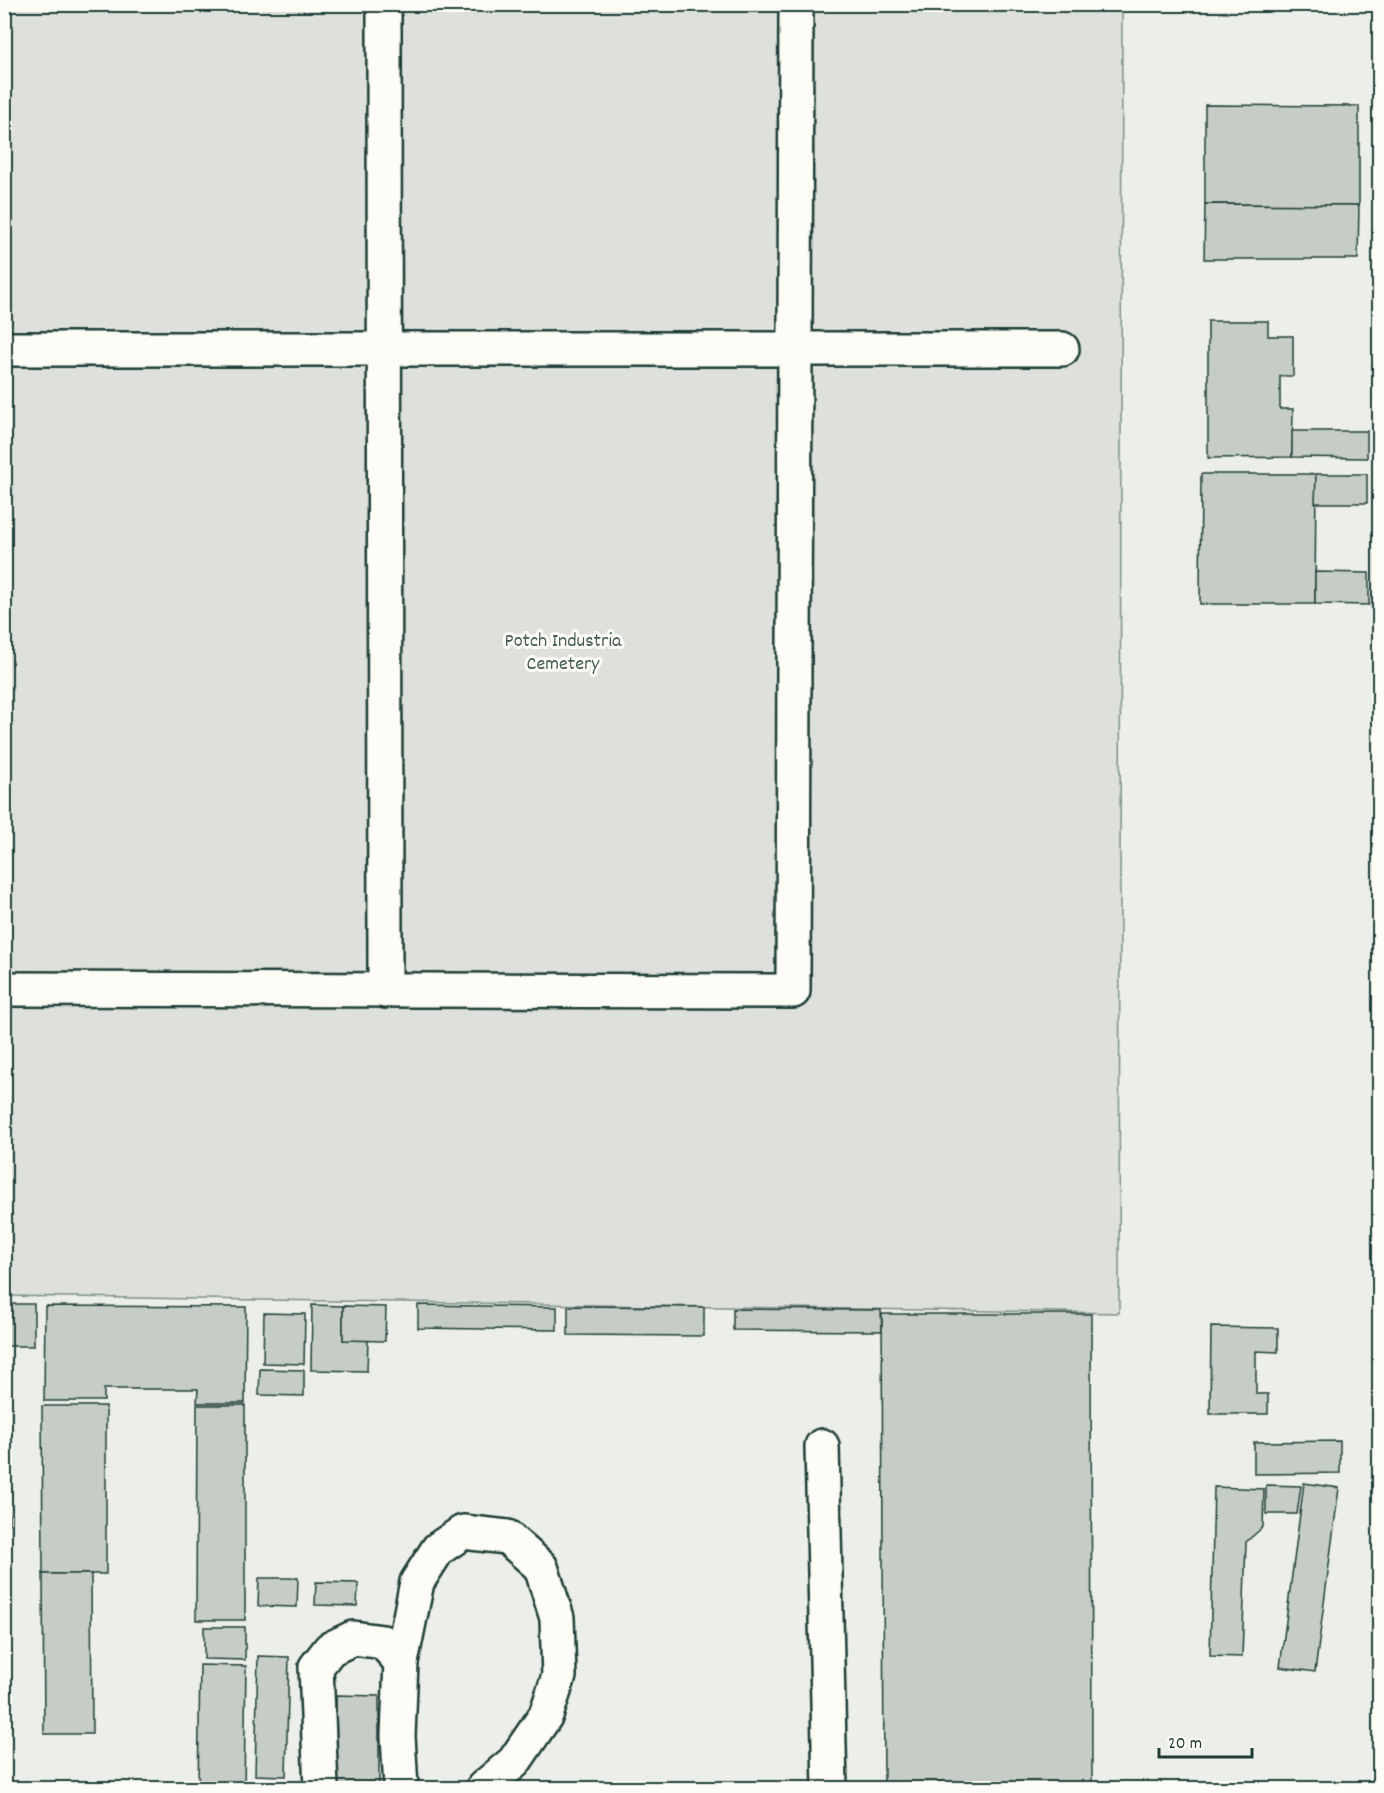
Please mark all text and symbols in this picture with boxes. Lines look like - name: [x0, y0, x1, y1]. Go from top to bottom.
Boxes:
- park label: Potch Industria Cemetery: [505, 628, 622, 679]
- scale bar: [1159, 1721, 1252, 1759]
- text: 20 m: [1168, 1732, 1202, 1757]

